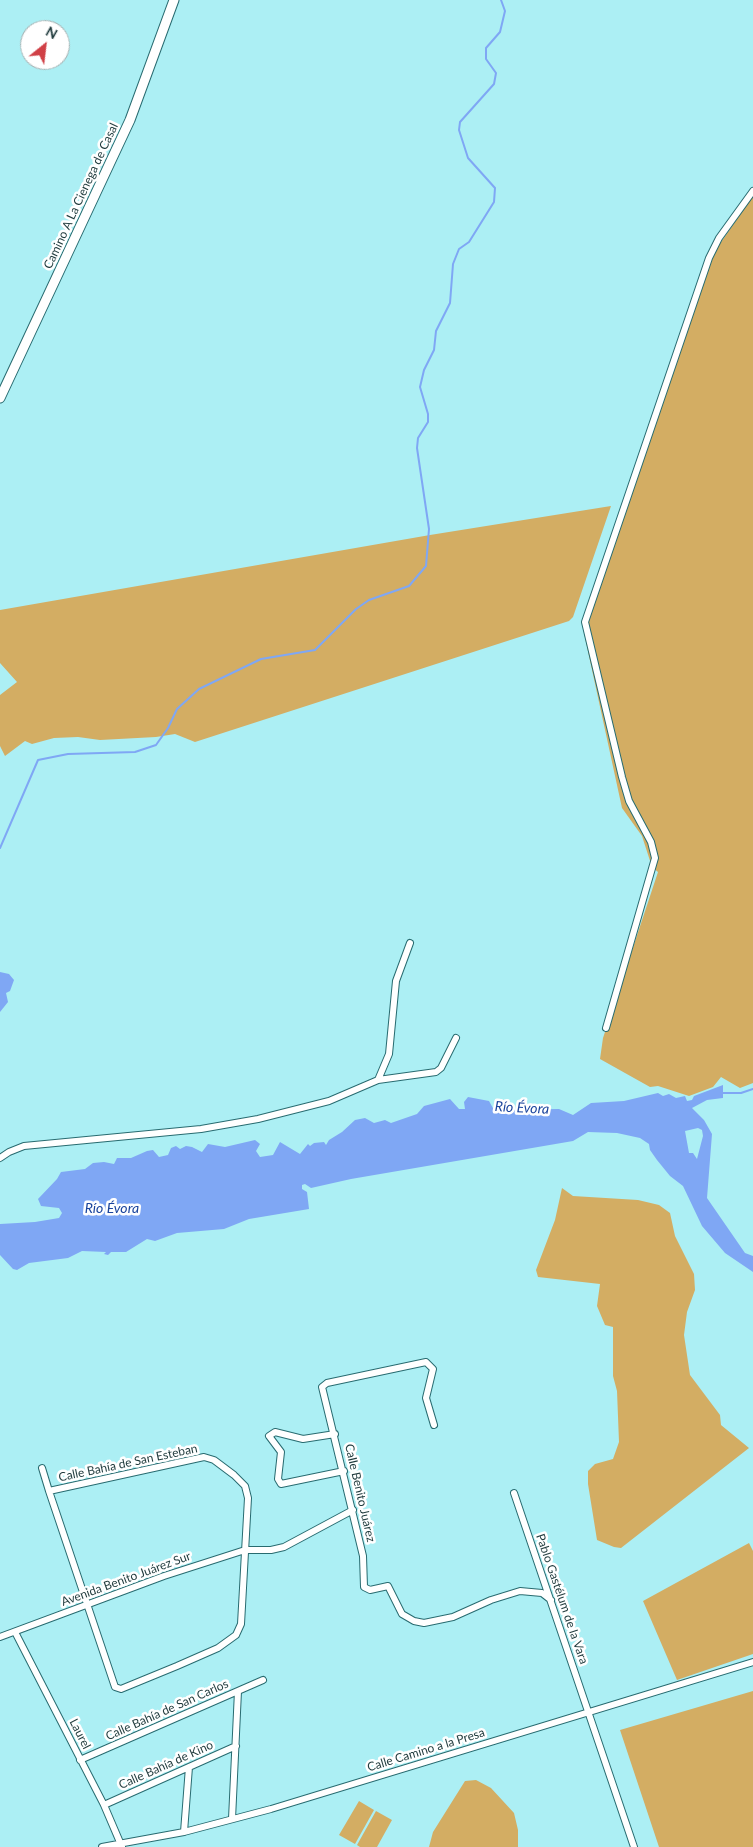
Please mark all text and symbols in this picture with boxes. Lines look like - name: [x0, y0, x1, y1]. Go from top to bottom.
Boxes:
- north arrow: [20, 20, 70, 70]
- text: N: [43, 22, 61, 42]
- street label: Camino A La Cienega de Casal: [41, 121, 121, 271]
- water label: Río Évora: [494, 1098, 550, 1118]
- water label: Río Évora: [85, 1200, 139, 1216]
- street label: Calle Bahía de San Esteban: [57, 1441, 199, 1485]
- street label: Calle Benito Juárez: [342, 1443, 378, 1543]
- street label: Pablo Gastélum de la Vara: [533, 1532, 591, 1666]
- street label: Avenida Benito Juárez Sur: [59, 1549, 193, 1609]
- street label: Calle Bahía de San Carlos: [103, 1676, 231, 1744]
- street label: Laurel: [66, 1716, 94, 1752]
- street label: Calle Camino a la Presa: [366, 1725, 486, 1775]
- street label: Calle Bahía de Kino: [117, 1738, 215, 1792]

